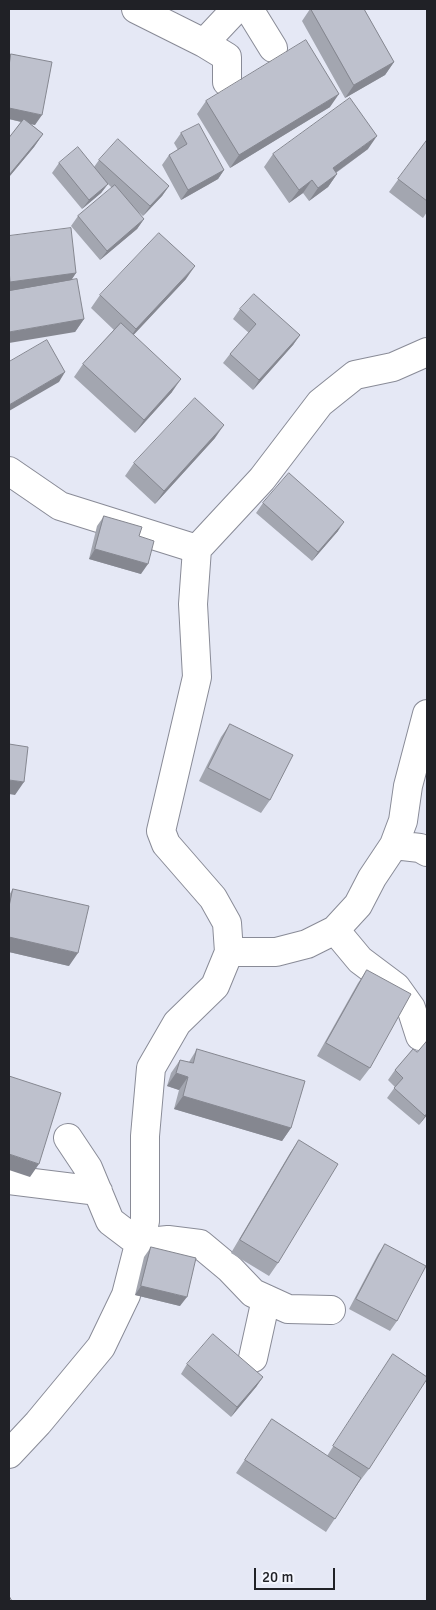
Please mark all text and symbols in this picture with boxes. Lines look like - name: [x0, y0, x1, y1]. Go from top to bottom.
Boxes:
- scale bar: [256, 1558, 337, 1590]
- text: 20 m: [262, 1568, 293, 1586]

